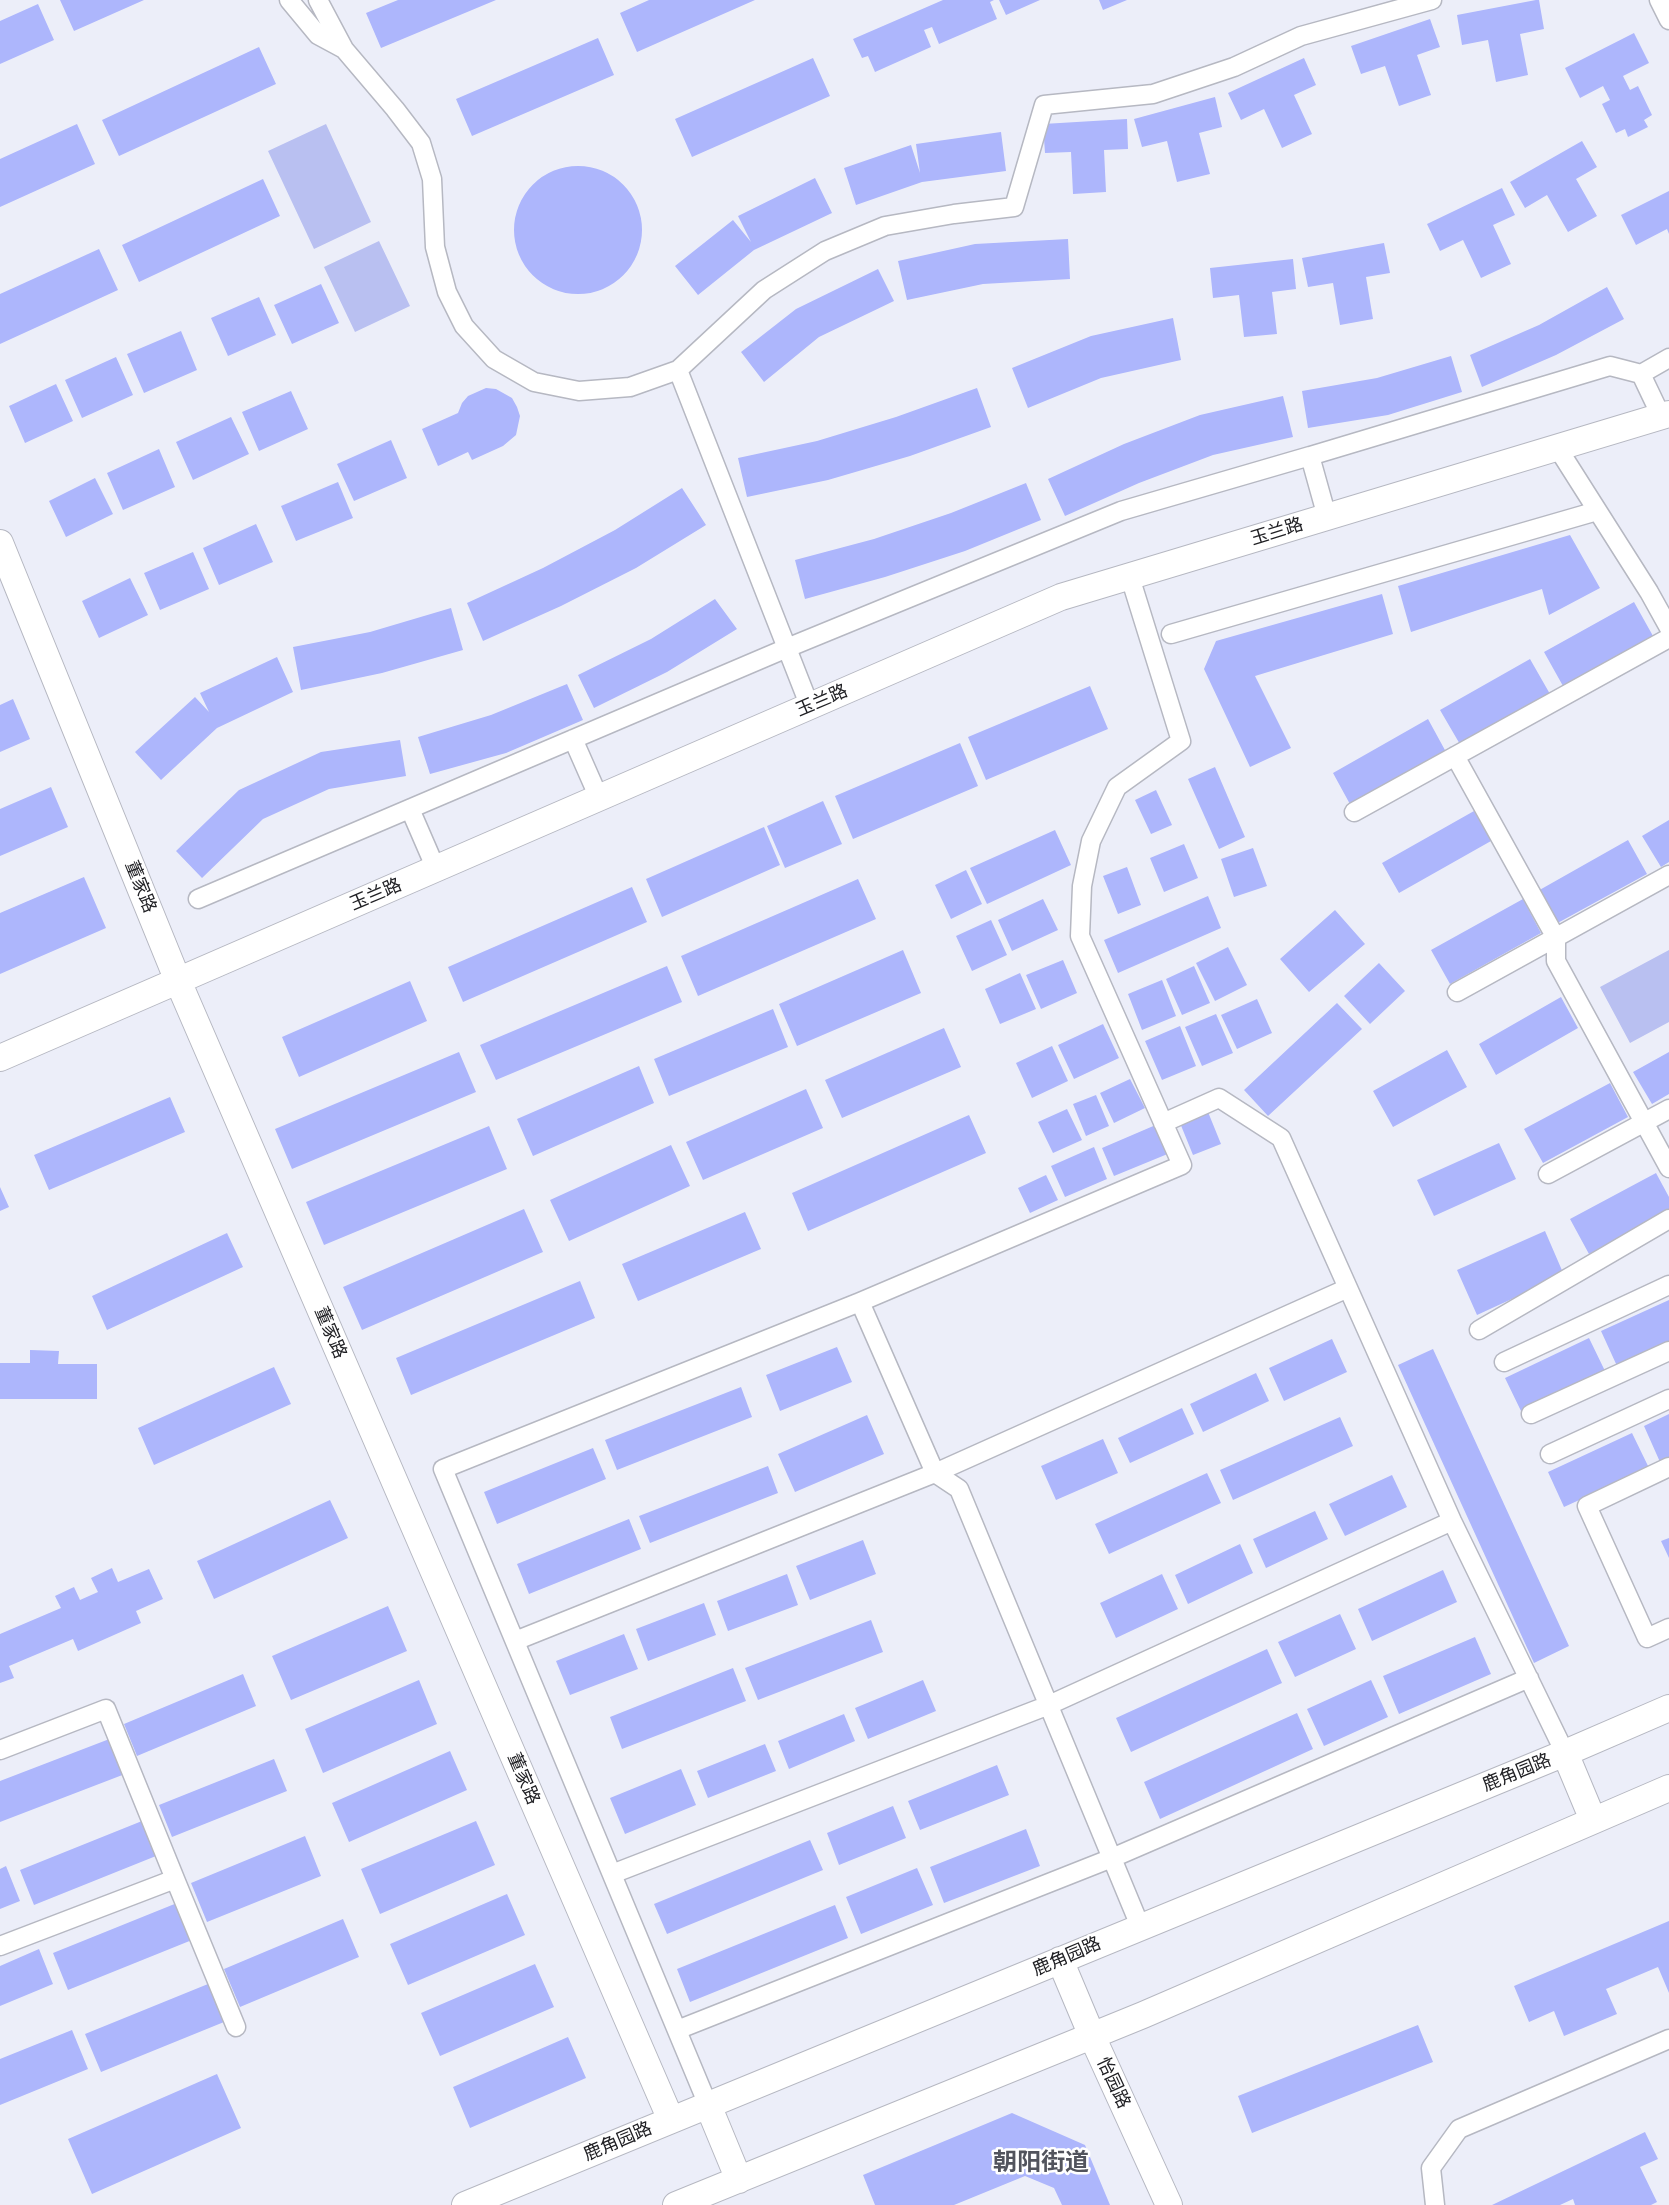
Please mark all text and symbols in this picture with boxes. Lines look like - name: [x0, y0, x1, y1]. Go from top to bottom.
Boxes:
- street label: 玉兰路: [1248, 514, 1306, 550]
- street label: 玉兰路: [793, 681, 851, 721]
- street label: 董家路: [120, 858, 160, 916]
- street label: 玉兰路: [347, 875, 405, 915]
- street label: 董家路: [310, 1304, 350, 1362]
- street label: 董家路: [503, 1750, 543, 1808]
- street label: 鹿角园路: [1480, 1750, 1554, 1796]
- street label: 鹿角园路: [1030, 1933, 1104, 1981]
- street label: 怡园路: [1092, 2054, 1134, 2112]
- street label: 鹿角园路: [581, 2118, 655, 2166]
- district label: 朝阳街道: [993, 2149, 1089, 2177]

